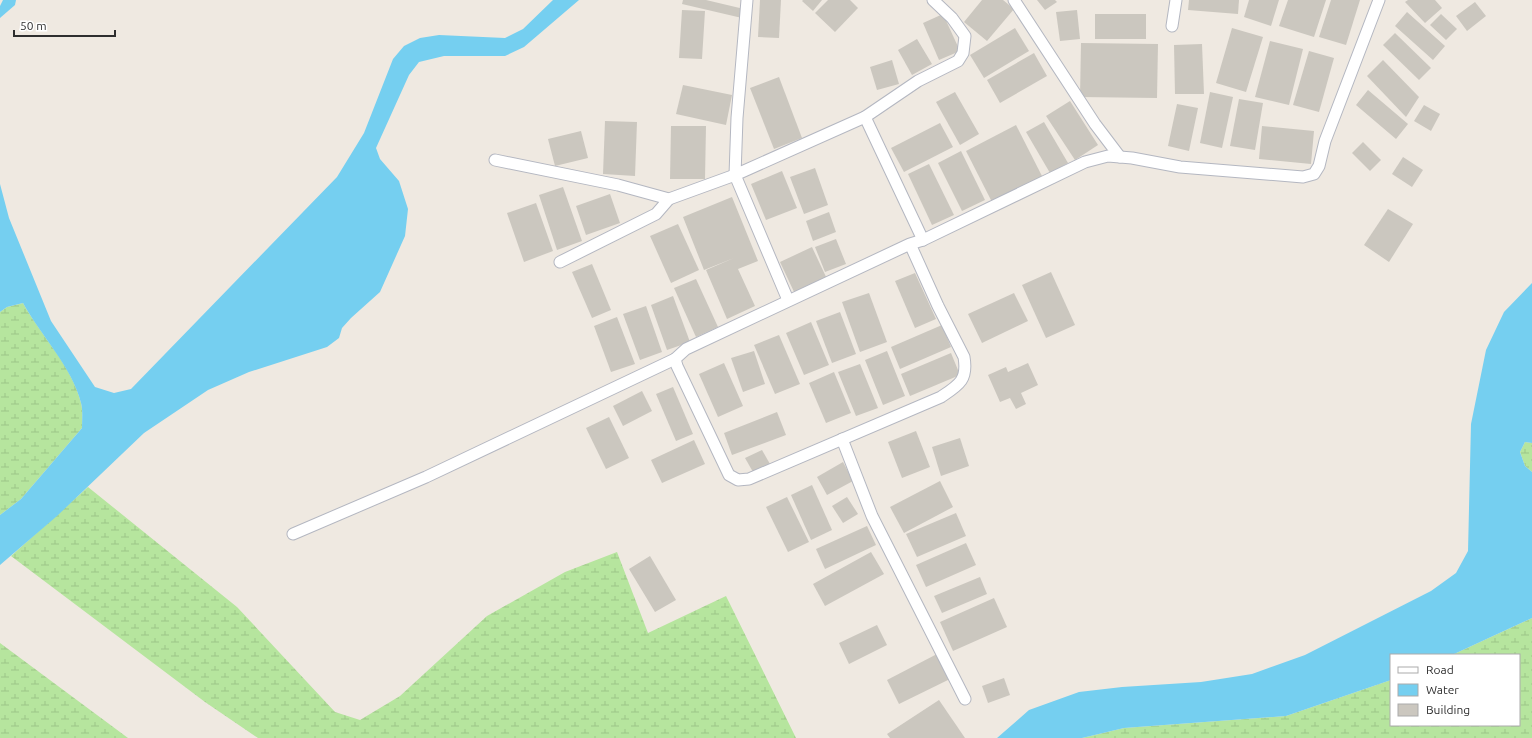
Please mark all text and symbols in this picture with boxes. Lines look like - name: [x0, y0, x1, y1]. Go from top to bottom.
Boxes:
- scale bar: [14, 12, 115, 38]
- text: 50 m: [20, 19, 47, 32]
- legend: [1390, 654, 1520, 726]
- text: Road: [1426, 663, 1454, 676]
- text: Water: [1426, 683, 1459, 696]
- text: Building: [1426, 703, 1470, 716]

